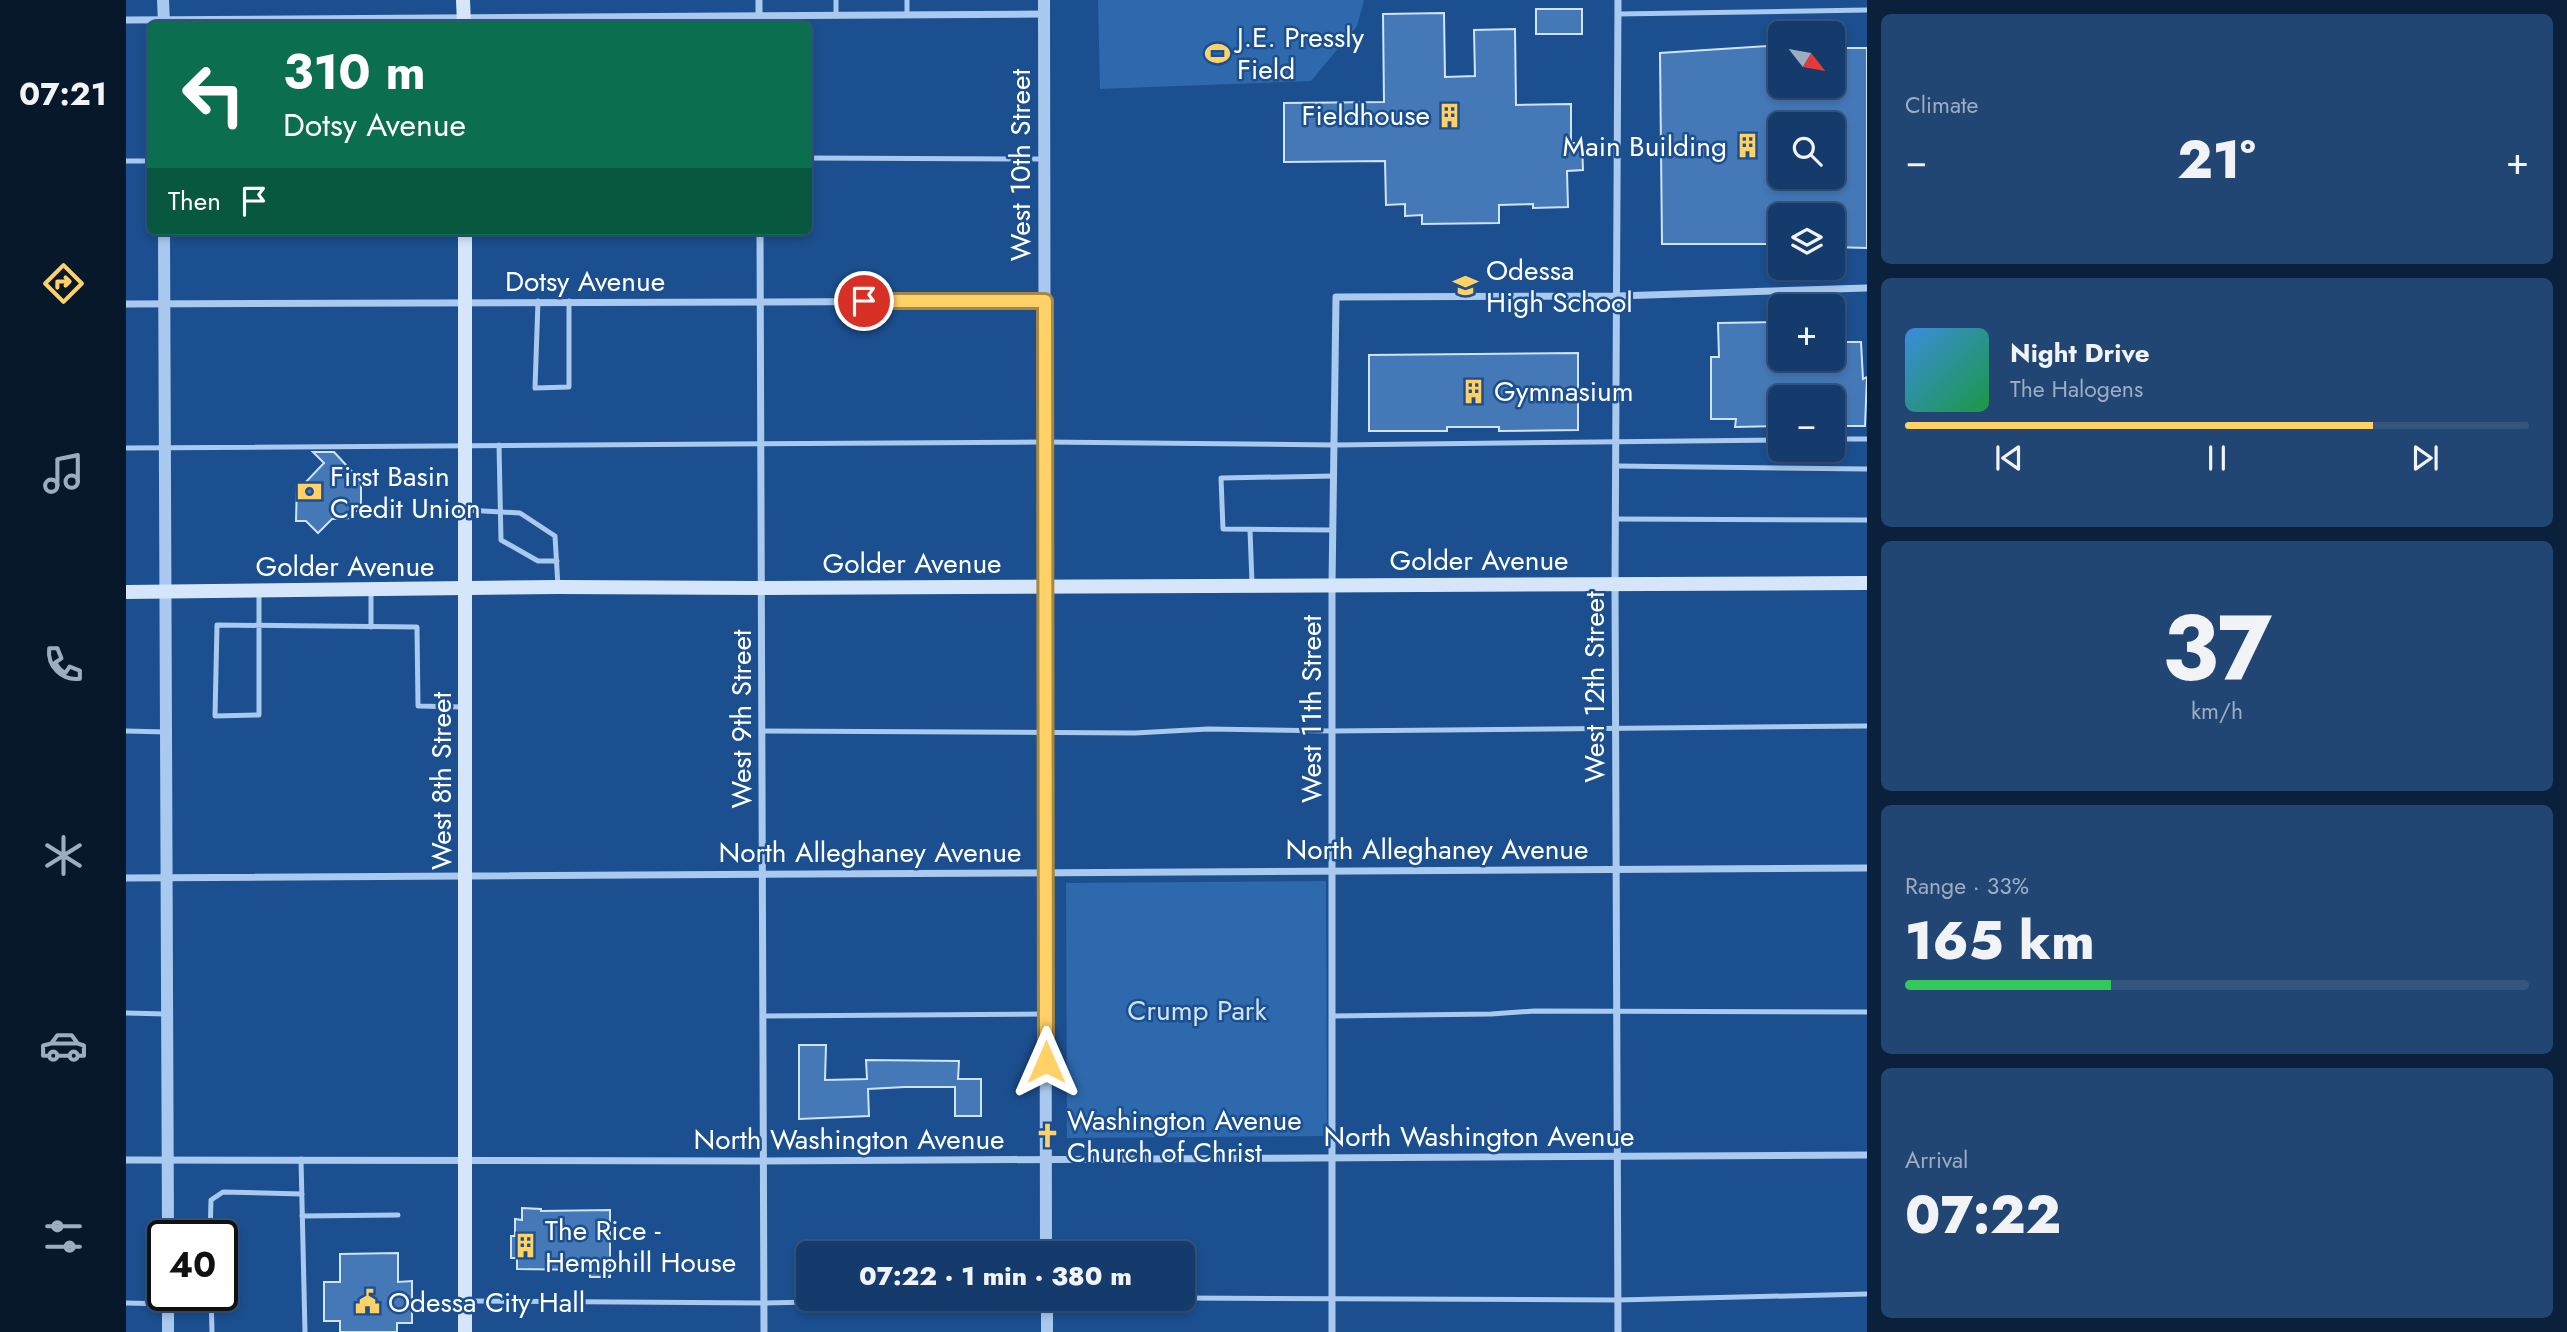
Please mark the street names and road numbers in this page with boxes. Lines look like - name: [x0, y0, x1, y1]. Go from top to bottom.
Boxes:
- street label: West 10th Street: [1000, 69, 1041, 261]
- street label: Dotsy Avenue: [505, 261, 665, 302]
- street label: Golder Avenue: [1389, 540, 1569, 581]
- street label: Golder Avenue: [822, 543, 1002, 584]
- street label: Golder Avenue: [255, 546, 435, 587]
- street label: West 12th Street: [1574, 591, 1615, 783]
- street label: West 11th Street: [1291, 615, 1332, 803]
- street label: West 9th Street: [721, 629, 762, 809]
- street label: West 8th Street: [421, 692, 462, 870]
- street label: North Alleghaney Avenue: [1286, 829, 1588, 870]
- street label: North Alleghaney Avenue: [719, 832, 1021, 873]
- street label: North Washington Avenue: [1323, 1116, 1635, 1157]
- street label: North Washington Avenue: [693, 1119, 1005, 1160]

